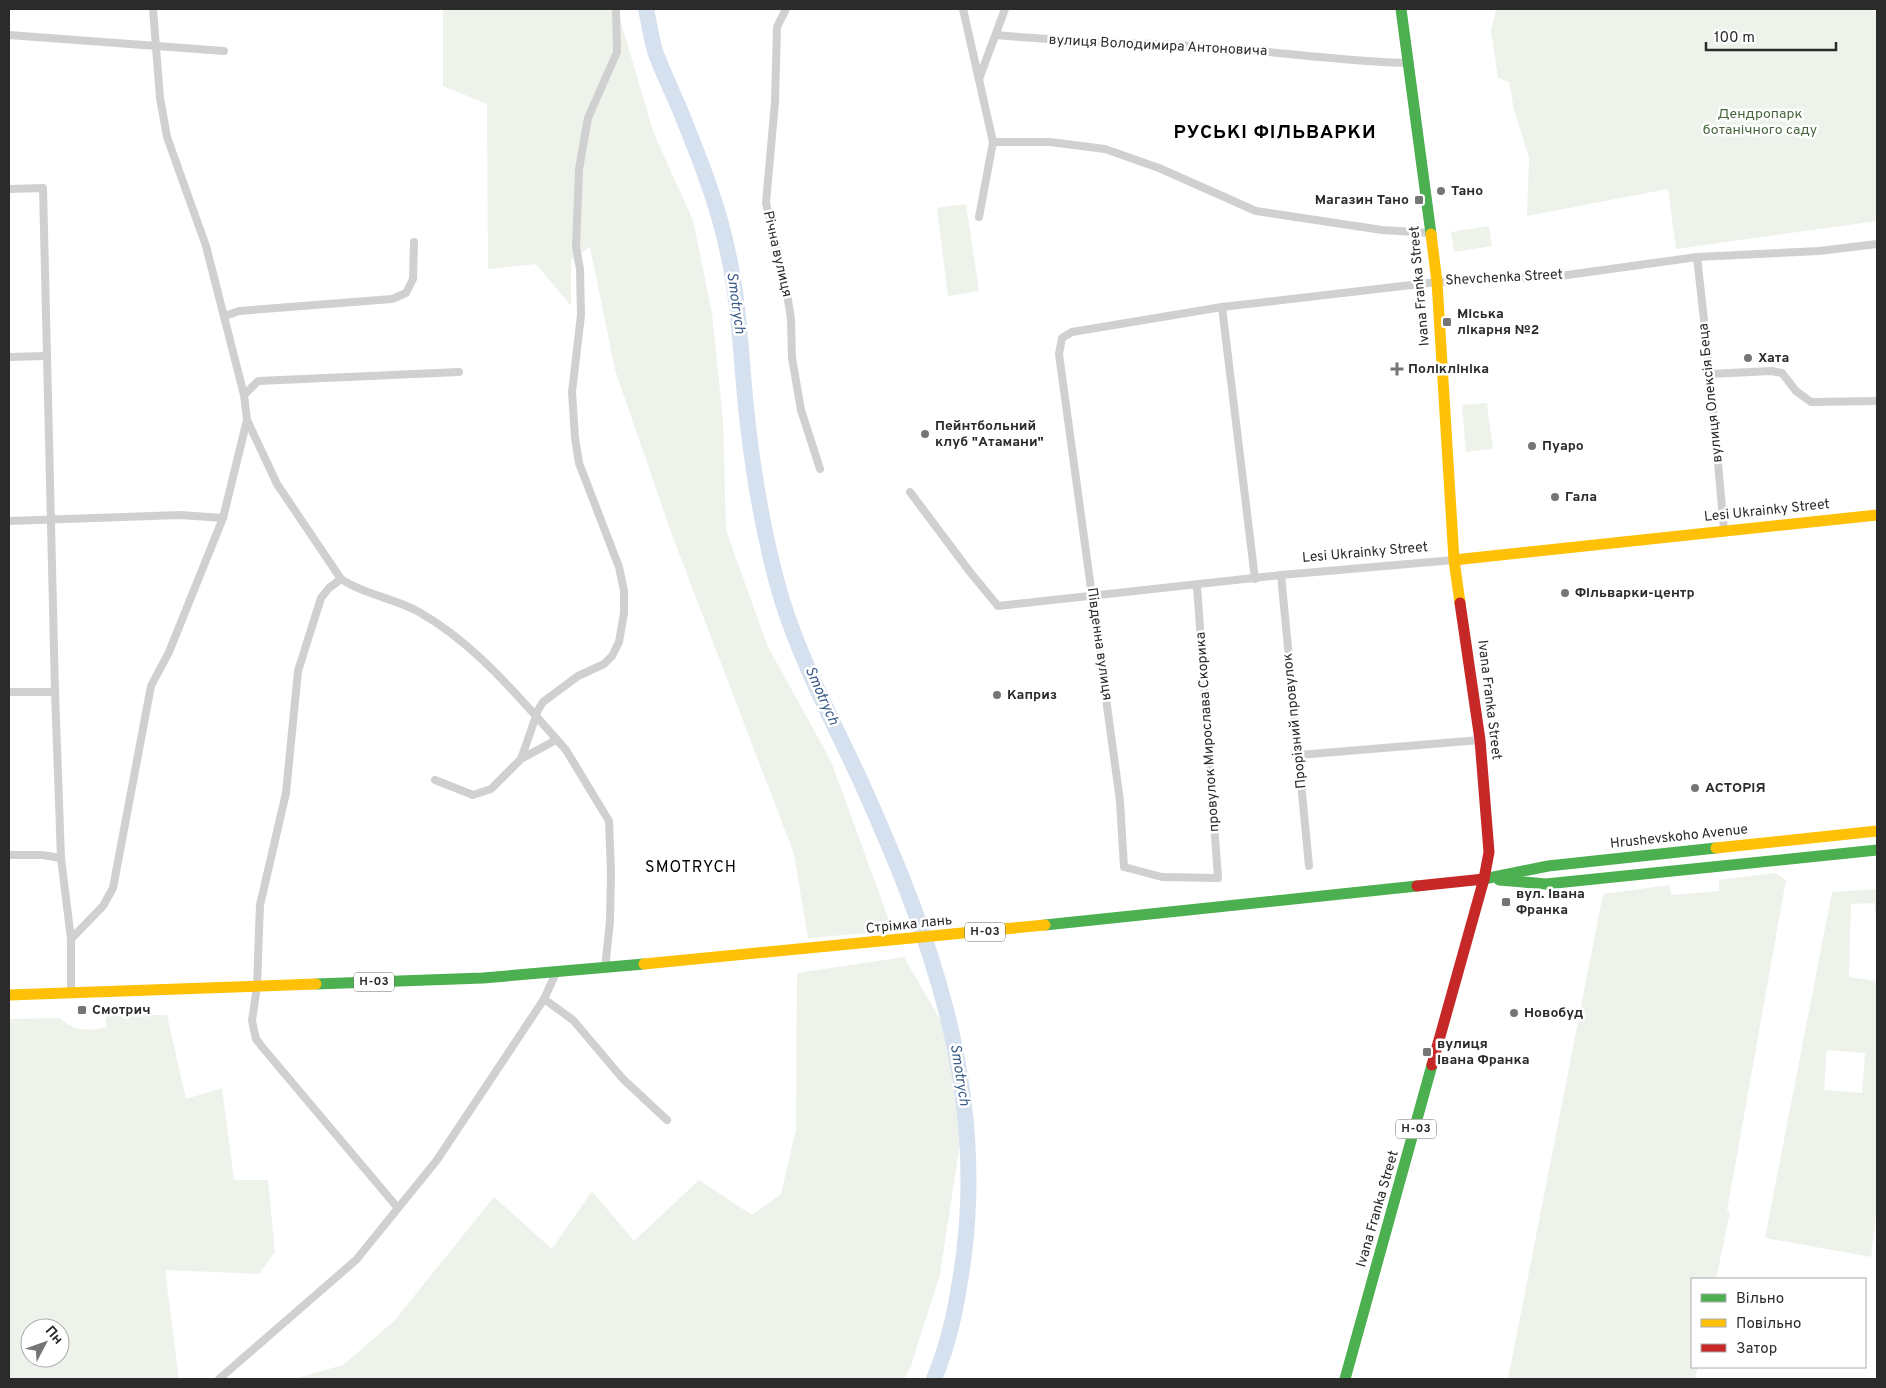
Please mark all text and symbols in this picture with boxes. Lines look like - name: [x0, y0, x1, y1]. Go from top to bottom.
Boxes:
- scale bar: [1706, 20, 1836, 52]
- text: 100 m: [1714, 29, 1755, 48]
- street label: вулиця Володимира Антоновича: [1048, 32, 1268, 60]
- park label: Дендропарк ботанічного саду: [1703, 106, 1817, 139]
- district label: РУСЬКІ ФІЛЬВАРКИ: [1173, 121, 1377, 145]
- place label: Тано: [1451, 183, 1483, 200]
- marker: Тано: [1435, 185, 1447, 197]
- place label: Магазин Тано: [1315, 192, 1409, 209]
- marker: Магазин Тано: [1413, 194, 1425, 206]
- street label: Річна вулиця: [759, 209, 795, 299]
- street label: Ivana Franka Street: [1406, 225, 1434, 347]
- street label: Shevchenka Street: [1445, 266, 1563, 290]
- water label: Smotrych: [721, 271, 749, 335]
- place label: Міська лікарня №2: [1457, 306, 1539, 339]
- marker: Міська лікарня №2: [1441, 316, 1453, 328]
- street label: вулиця Олексія Беца: [1695, 322, 1727, 464]
- place label: Хата: [1758, 350, 1789, 367]
- marker: Хата: [1742, 352, 1754, 364]
- place label: Поліклініка: [1408, 361, 1489, 378]
- marker: Поліклініка: [1390, 362, 1404, 376]
- place label: Пейнтбольний клуб "Атамани": [935, 418, 1044, 451]
- marker: Пейнтбольний клуб "Атамани": [919, 428, 931, 440]
- place label: Пуаро: [1542, 438, 1584, 455]
- marker: Пуаро: [1526, 440, 1538, 452]
- place label: Гала: [1565, 489, 1597, 506]
- marker: Гала: [1549, 491, 1561, 503]
- street label: Lesi Ukrainky Street: [1703, 496, 1831, 526]
- street label: Lesi Ukrainky Street: [1301, 539, 1429, 567]
- place label: Фільварки-центр: [1575, 585, 1695, 602]
- street label: Південна вулиця: [1083, 587, 1115, 701]
- marker: Фільварки-центр: [1559, 587, 1571, 599]
- street label: провулок Мирослава Скорика: [1193, 631, 1223, 833]
- street label: Ivana Franka Street: [1473, 639, 1505, 761]
- street label: Прорізний провулок: [1279, 652, 1311, 790]
- water label: Smotrych: [800, 664, 842, 728]
- place label: Каприз: [1007, 687, 1057, 704]
- marker: Каприз: [991, 689, 1003, 701]
- place label: АСТОРІЯ: [1705, 780, 1766, 797]
- marker: АСТОРІЯ: [1689, 782, 1701, 794]
- street label: Hrushevskoho Avenue: [1609, 821, 1749, 853]
- district label: SMOTRYCH: [645, 858, 737, 878]
- place label: вул. Івана Франка: [1516, 886, 1585, 919]
- marker: вул. Івана Франка: [1500, 896, 1512, 908]
- street label: Стрімка лань: [865, 912, 953, 938]
- road number: Н-03: [965, 922, 1005, 942]
- road number: Н-03: [354, 972, 394, 992]
- place label: Смотрич: [92, 1002, 151, 1019]
- marker: Смотрич: [76, 1004, 88, 1016]
- place label: Новобуд: [1524, 1005, 1583, 1022]
- marker: Новобуд: [1508, 1007, 1520, 1019]
- place label: вулиця Івана Франка: [1437, 1036, 1530, 1069]
- water label: Smotrych: [945, 1043, 973, 1107]
- marker: вулиця Івана Франка: [1421, 1046, 1433, 1058]
- road number: Н-03: [1396, 1120, 1436, 1138]
- street label: Ivana Franka Street: [1353, 1149, 1403, 1269]
- legend: [1691, 1278, 1866, 1368]
- text: Вільно: [1736, 1290, 1784, 1309]
- text: Повільно: [1736, 1315, 1801, 1334]
- north arrow: [20, 1318, 70, 1368]
- text: Пн: [41, 1323, 66, 1348]
- text: Затор: [1736, 1340, 1777, 1359]

